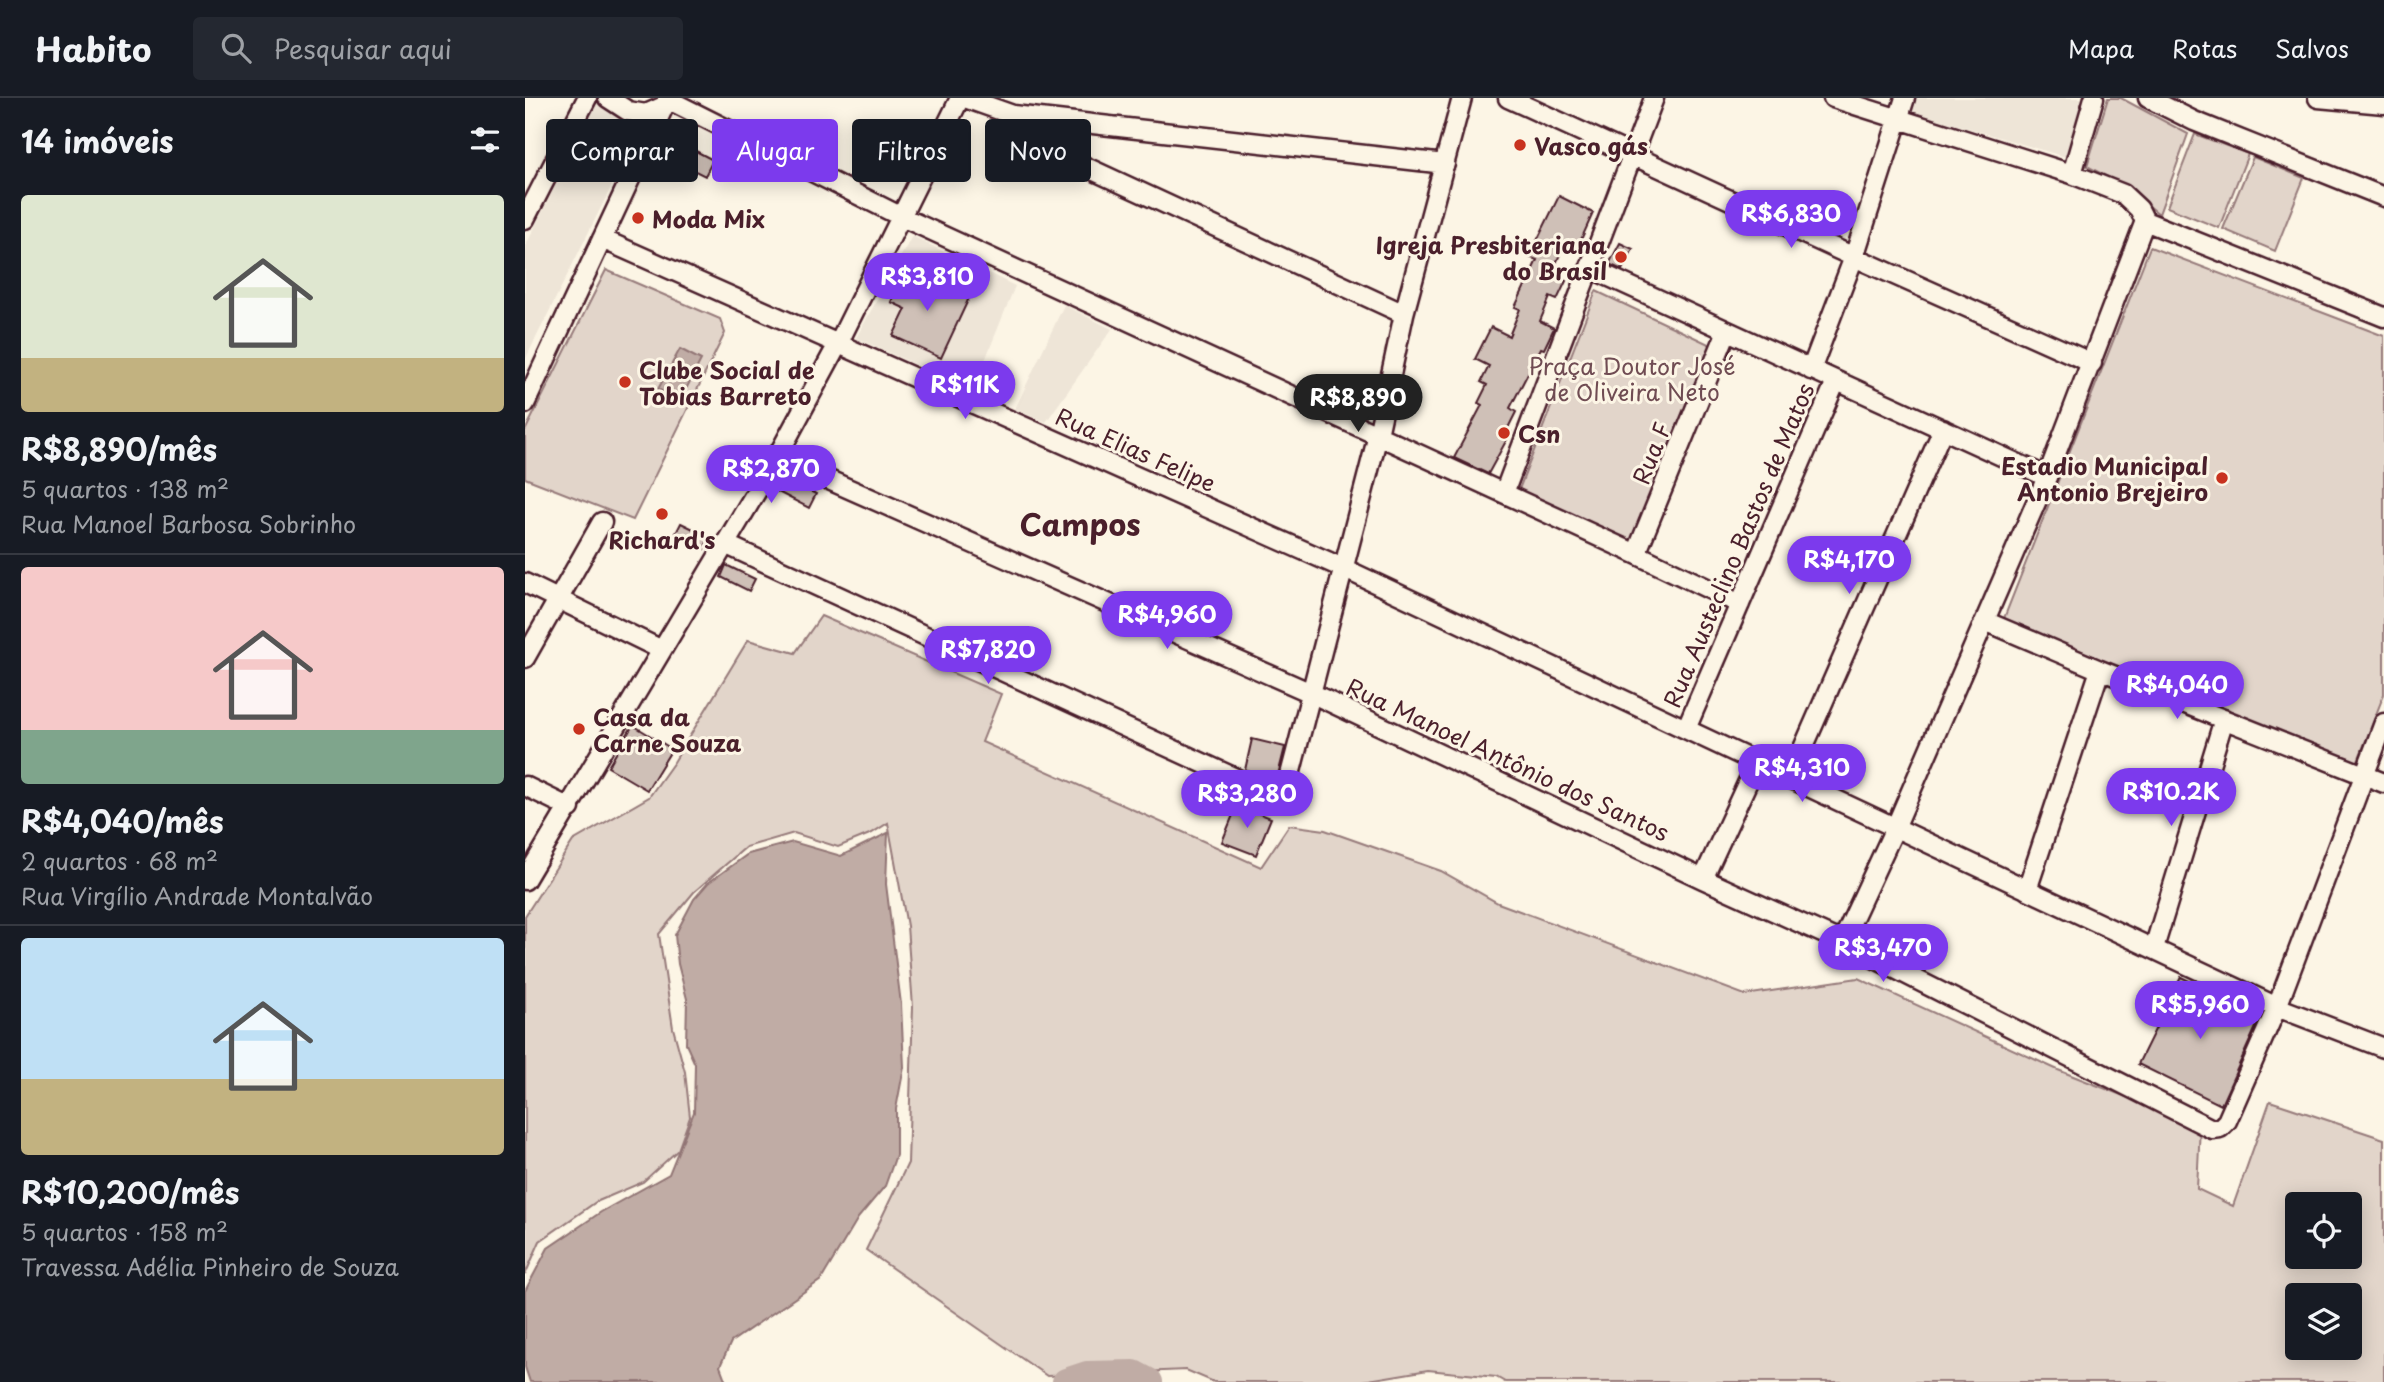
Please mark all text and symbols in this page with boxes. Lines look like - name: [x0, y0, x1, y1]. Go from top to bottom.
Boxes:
- search box: [193, 17, 683, 80]
- text: Habito: [35, 23, 151, 73]
- icon: search: [217, 29, 255, 67]
- text: Pesquisar aqui: [273, 29, 452, 68]
- text: Mapa: [2068, 30, 2134, 66]
- text: Rotas: [2172, 30, 2237, 66]
- text: Salvos: [2275, 30, 2349, 66]
- text: 14 imóveis: [21, 118, 174, 163]
- chip: Comprar: [546, 119, 698, 182]
- chip: Alugar: [712, 119, 838, 182]
- chip: Filtros: [852, 119, 971, 182]
- chip: Novo: [985, 119, 1091, 182]
- icon: filters: [466, 121, 504, 159]
- place label: Vasco gás: [1534, 128, 1648, 163]
- marker: Vasco gás: [1512, 137, 1528, 153]
- pin: R$6,830: [1726, 190, 1856, 250]
- text: R$6,830: [1741, 195, 1841, 230]
- place label: Moda Mix: [652, 201, 765, 236]
- marker: Moda Mix: [630, 210, 646, 226]
- place label: Igreja Presbiteriana do Brasil: [1375, 227, 1607, 288]
- icon: home: [200, 240, 326, 366]
- marker: Igreja Presbiteriana do Brasil: [1613, 249, 1629, 265]
- pin: R$3,810: [862, 254, 992, 313]
- text: R$3,810: [880, 258, 974, 293]
- park label: Praça Doutor José de Oliveira Neto: [1529, 348, 1735, 409]
- place label: Clube Social de Tobias Barreto: [639, 352, 815, 413]
- pin: R$11K: [916, 362, 1014, 421]
- text: R$11K: [930, 366, 1000, 401]
- marker: Clube Social de Tobias Barreto: [617, 374, 633, 390]
- pin: R$8,890: [1293, 374, 1423, 434]
- street label: Rua Austeclino Bastos de Matos: [1654, 377, 1822, 713]
- text: R$8,890: [1309, 379, 1407, 414]
- street label: Rua Elias Felipe: [1050, 398, 1222, 500]
- place label: Csn: [1518, 416, 1560, 451]
- street label: Rua F: [1623, 417, 1679, 489]
- marker: Csn: [1496, 425, 1512, 441]
- text: R$8,890/mês: [21, 426, 217, 471]
- pin: R$2,870: [706, 446, 836, 505]
- place label: Estadio Municipal Antonio Brejeiro: [2001, 448, 2208, 509]
- text: R$2,870: [722, 450, 820, 485]
- marker: Estadio Municipal Antonio Brejeiro: [2214, 470, 2230, 486]
- text: 5 quartos · 138 m²: [21, 471, 229, 506]
- district label: Campos: [1020, 501, 1140, 546]
- text: Rua Manoel Barbosa Sobrinho: [21, 506, 356, 541]
- marker: Richard's: [654, 506, 670, 522]
- place label: Richard's: [608, 522, 716, 557]
- pin: R$4,170: [1784, 536, 1914, 596]
- text: R$4,170: [1803, 541, 1895, 576]
- pin: R$4,960: [1102, 592, 1232, 651]
- text: R$4,960: [1117, 596, 1217, 631]
- icon: home: [200, 612, 326, 738]
- pin: R$7,820: [923, 626, 1053, 686]
- text: R$7,820: [940, 631, 1036, 666]
- pin: R$4,040: [2112, 662, 2242, 721]
- text: R$4,040: [2126, 666, 2228, 701]
- street label: Rua Manoel Antônio dos Santos: [1341, 669, 1675, 849]
- place label: Casa da Carne Souza: [593, 699, 742, 760]
- marker: Casa da Carne Souza: [571, 721, 587, 737]
- pin: R$4,310: [1737, 744, 1867, 804]
- text: R$4,310: [1754, 749, 1850, 784]
- pin: R$10.2K: [2106, 768, 2236, 828]
- pin: R$3,280: [1182, 770, 1312, 830]
- text: R$10.2K: [2122, 773, 2220, 808]
- text: R$3,280: [1197, 775, 1297, 810]
- text: R$4,040/mês: [21, 798, 224, 843]
- text: 2 quartos · 68 m²: [21, 843, 218, 878]
- text: Rua Virgílio Andrade Montalvão: [21, 878, 373, 913]
- pin: R$3,470: [1818, 924, 1948, 984]
- text: R$3,470: [1834, 929, 1932, 964]
- pin: R$5,960: [2135, 982, 2265, 1041]
- icon: home: [200, 983, 326, 1109]
- text: R$5,960: [2151, 986, 2249, 1021]
- text: R$10,200/mês: [21, 1169, 239, 1214]
- map controls: [2285, 1192, 2362, 1360]
- button: locate: [2285, 1192, 2362, 1269]
- text: 5 quartos · 158 m²: [21, 1214, 228, 1249]
- text: Travessa Adélia Pinheiro de Souza: [21, 1249, 399, 1284]
- button: layers: [2285, 1283, 2362, 1360]

